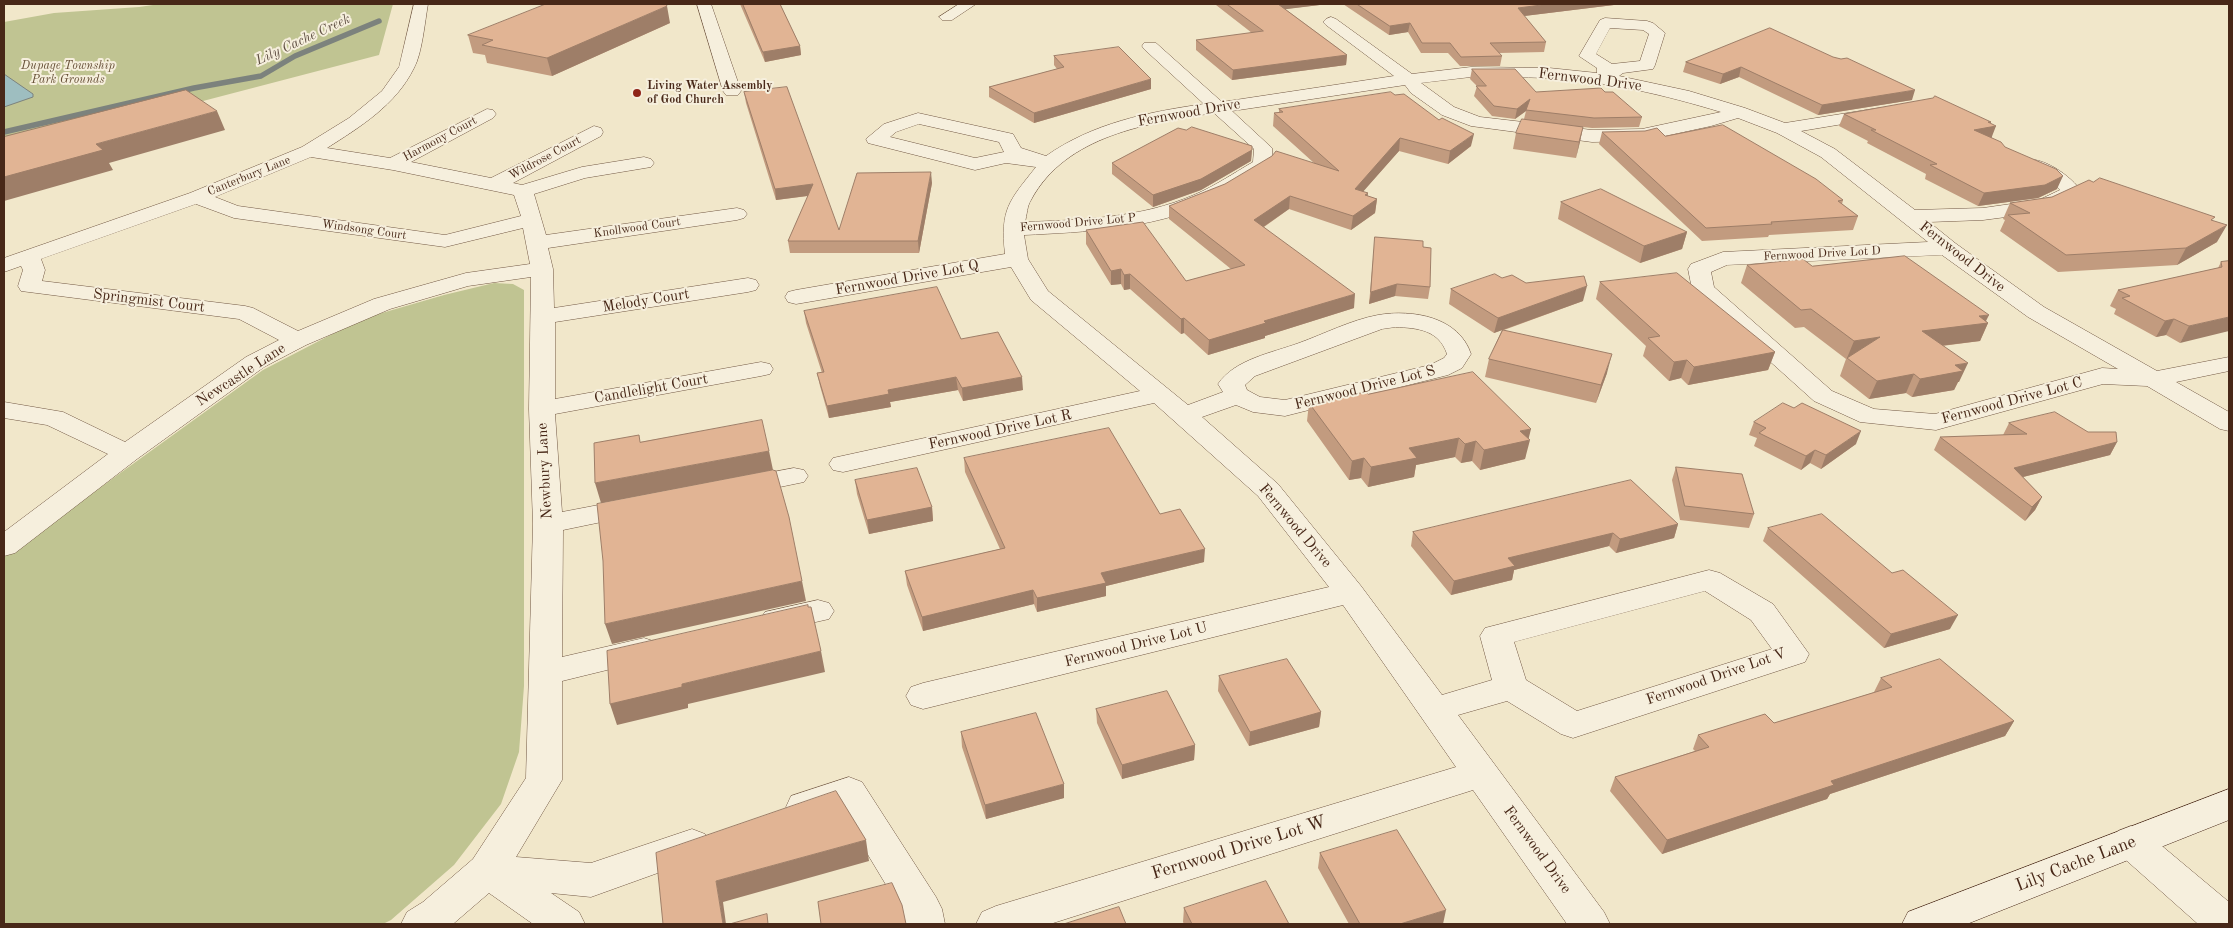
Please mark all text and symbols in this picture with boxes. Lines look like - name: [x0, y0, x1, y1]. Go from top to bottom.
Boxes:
- water label: Lily Cache Creek: [253, 11, 353, 69]
- park label: Dupage Township Park Grounds: [21, 59, 115, 87]
- street label: Fernwood Drive: [1537, 65, 1643, 95]
- place label: Living Water Assembly of God Church: [647, 79, 773, 107]
- marker: Living Water Assembly of God Church: [631, 87, 643, 99]
- street label: Fernwood Drive: [1136, 95, 1242, 131]
- street label: Harmony Court: [401, 114, 479, 164]
- street label: Wildrose Court: [507, 133, 583, 183]
- street label: Canterbury Lane: [205, 153, 293, 199]
- street label: Fernwood Drive Lot P: [1019, 211, 1137, 235]
- street label: Knollwood Court: [593, 215, 681, 241]
- street label: Windsong Court: [321, 217, 407, 243]
- street label: Fernwood Drive: [1915, 218, 2009, 296]
- street label: Fernwood Drive Lot D: [1763, 244, 1881, 264]
- street label: Fernwood Drive Lot Q: [834, 256, 980, 300]
- street label: Springmist Court: [92, 285, 206, 317]
- street label: Melody Court: [601, 285, 691, 317]
- street label: Newcastle Lane: [193, 339, 289, 411]
- street label: Fernwood Drive Lot S: [1293, 362, 1437, 414]
- street label: Candlelight Court: [593, 370, 709, 408]
- street label: Fernwood Drive Lot C: [1940, 374, 2084, 428]
- street label: Fernwood Drive Lot R: [927, 406, 1073, 454]
- street label: Newbury Lane: [533, 422, 557, 520]
- street label: Fernwood Drive: [1255, 480, 1335, 572]
- street label: Fernwood Drive Lot U: [1063, 618, 1209, 672]
- street label: Fernwood Drive Lot V: [1644, 645, 1788, 709]
- street label: Fernwood Drive: [1499, 803, 1575, 897]
- street label: Fernwood Drive Lot W: [1149, 811, 1329, 885]
- street label: Lily Cache Lane: [2013, 831, 2139, 897]

